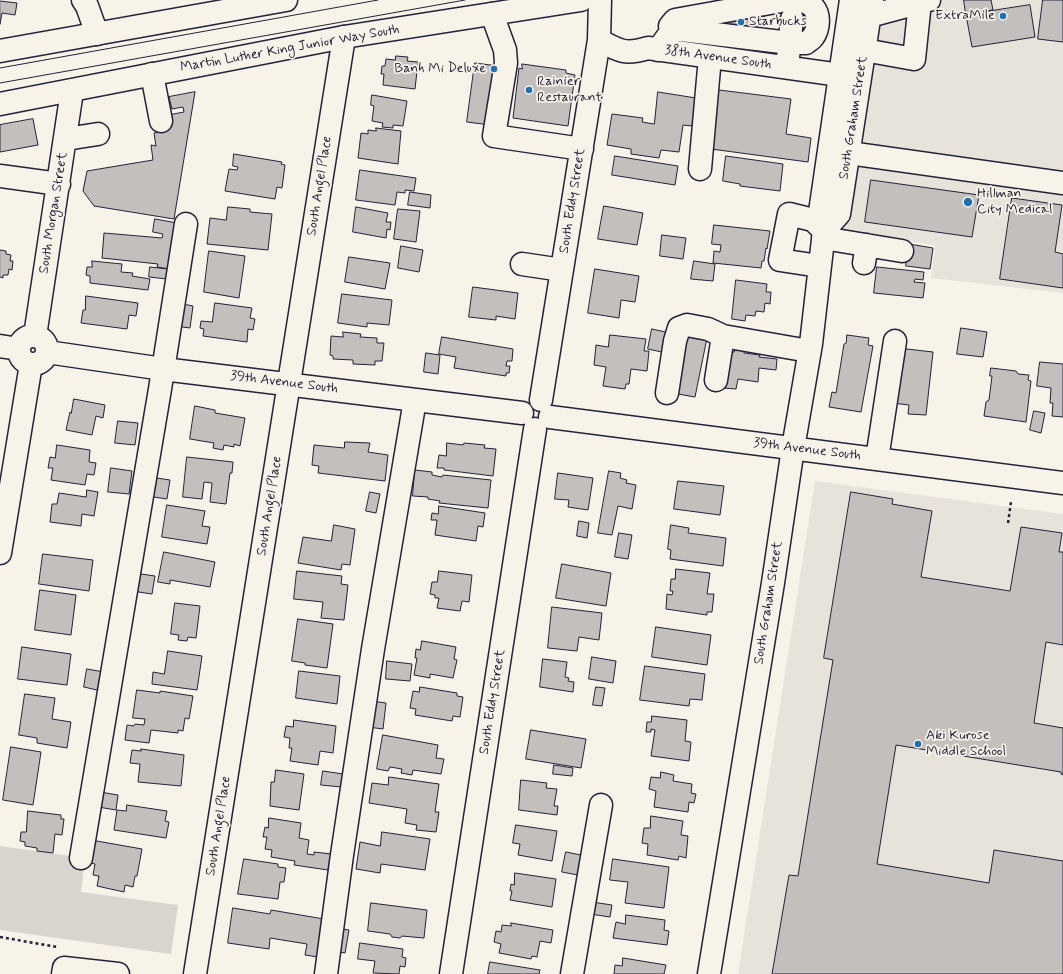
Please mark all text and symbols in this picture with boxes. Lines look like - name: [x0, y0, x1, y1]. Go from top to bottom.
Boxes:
- place label: ExtraMile: [935, 8, 995, 24]
- marker: ExtraMile: [998, 11, 1008, 21]
- place label: Starbucks: [749, 14, 807, 30]
- marker: Starbucks: [736, 17, 746, 27]
- street label: Martin Luther King Junior Way South: [179, 21, 401, 77]
- street label: 38th Avenue South: [664, 42, 772, 74]
- street label: South Graham Street: [836, 55, 872, 181]
- place label: Banh Mi Deluxe: [394, 61, 486, 77]
- marker: Banh Mi Deluxe: [489, 64, 499, 74]
- place label: Rainier Restaurant: [537, 74, 602, 106]
- marker: Rainier Restaurant: [524, 85, 534, 95]
- street label: South Angel Place: [304, 135, 336, 237]
- street label: South Eddy Street: [556, 147, 590, 255]
- street label: South Morgan Street: [36, 151, 72, 275]
- place label: Hillman City Medical: [977, 186, 1052, 218]
- marker: Hillman City Medical: [962, 196, 974, 208]
- street label: 39th Avenue South: [229, 368, 339, 398]
- street label: 39th Avenue South: [752, 435, 862, 465]
- street label: South Angel Place: [254, 455, 286, 557]
- street label: South Graham Street: [751, 540, 787, 666]
- street label: South Eddy Street: [476, 648, 510, 756]
- place label: Aki Kurose Middle School: [926, 728, 1006, 760]
- marker: Aki Kurose Middle School: [913, 739, 923, 749]
- street label: South Angel Place: [203, 775, 235, 877]

